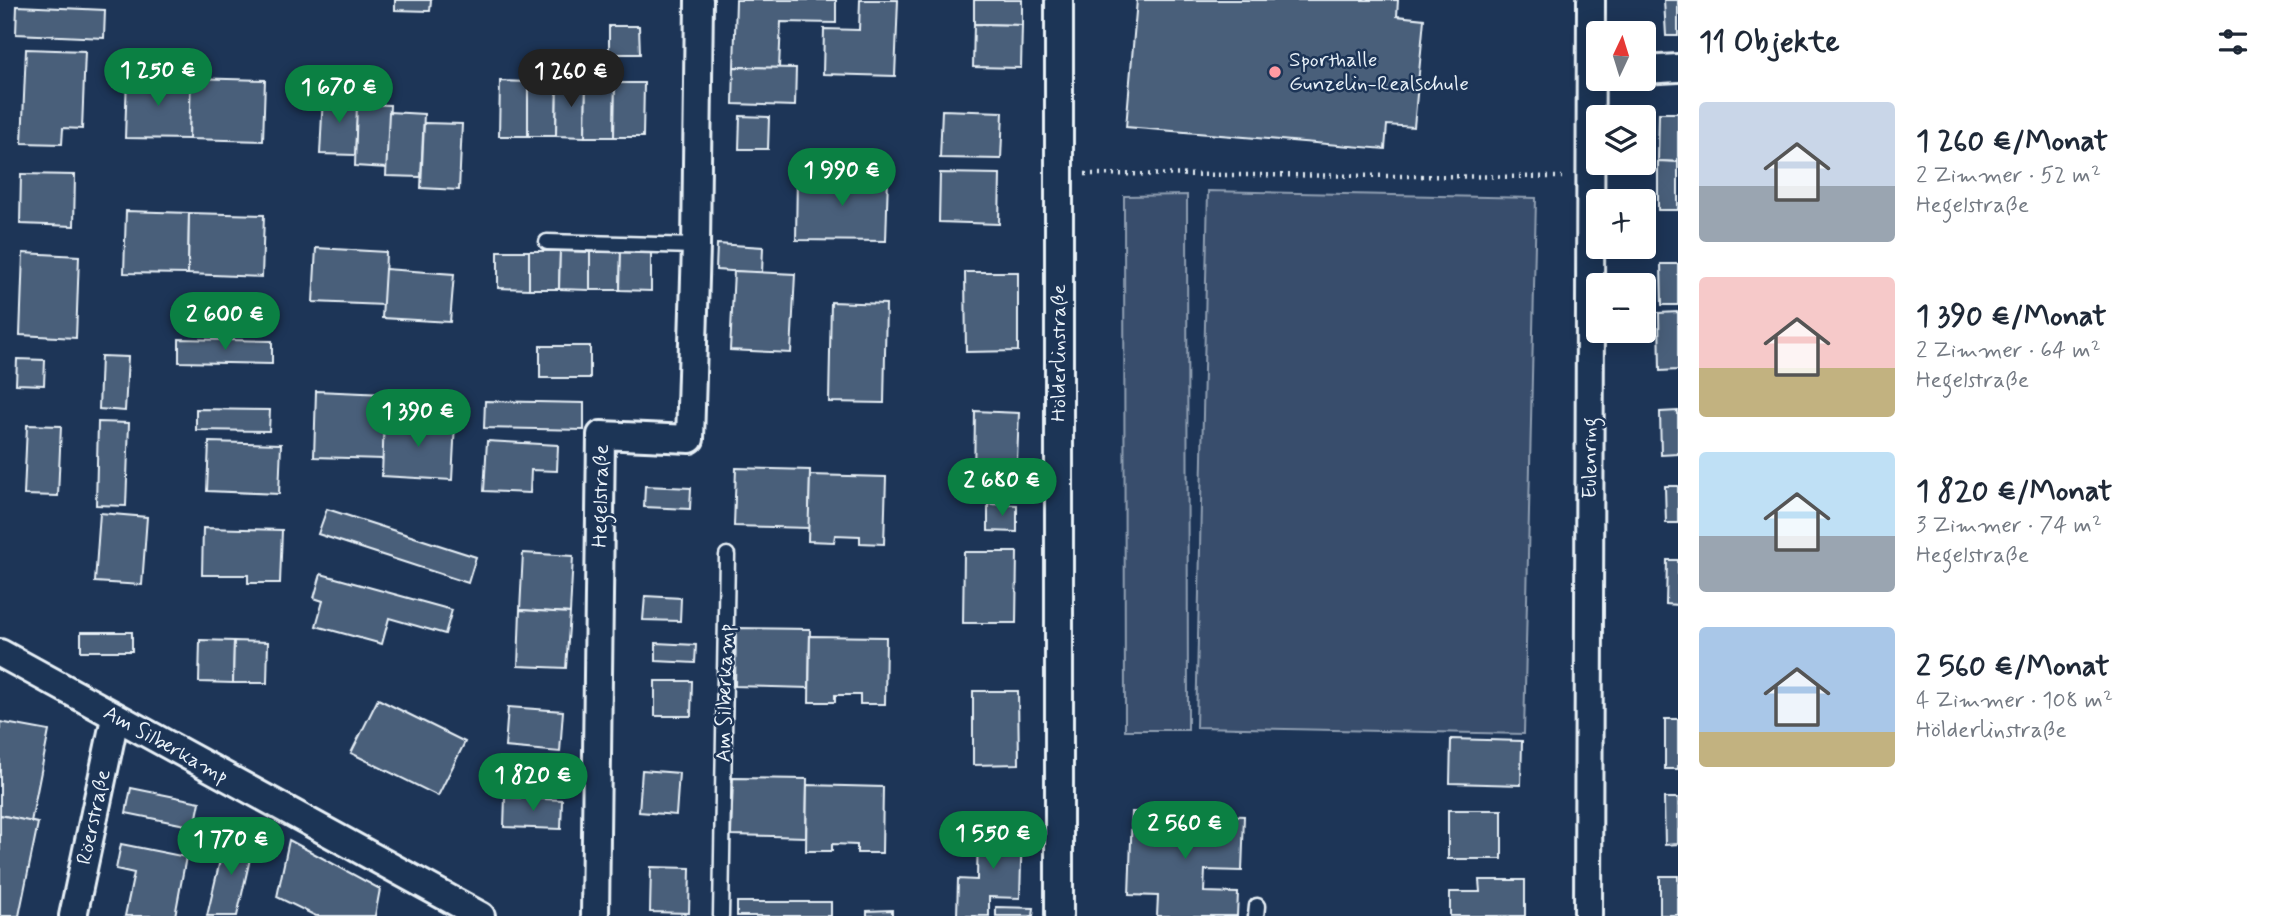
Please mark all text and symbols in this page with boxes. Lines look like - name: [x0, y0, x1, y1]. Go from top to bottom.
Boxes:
- north arrow: [1586, 21, 1656, 91]
- map controls: [1586, 21, 1656, 343]
- text: 11 Objekte: [1699, 23, 1840, 62]
- icon: filters: [2214, 23, 2252, 61]
- place label: Sporthalle Gunzelin-Realschule: [1289, 46, 1469, 98]
- pin: 1 250 €: [93, 48, 223, 108]
- pin: 1 260 €: [506, 50, 636, 109]
- text: 1 250 €: [120, 56, 196, 86]
- text: 1 260 €: [534, 57, 608, 87]
- marker: Sporthalle Gunzelin-Realschule: [1267, 64, 1283, 80]
- pin: 1 670 €: [274, 66, 404, 125]
- text: 1 670 €: [301, 73, 377, 103]
- button: layers: [1586, 105, 1656, 175]
- text: 1 260 €/Monat: [1916, 122, 2108, 161]
- icon: home: [1755, 130, 1839, 214]
- pin: 1 990 €: [777, 148, 907, 208]
- text: 1 990 €: [804, 156, 880, 186]
- text: 2 Zimmer · 52 m²: [1916, 161, 2101, 191]
- button: +: [1586, 189, 1656, 259]
- text: Hegelstraße: [1916, 191, 2029, 221]
- button: −: [1586, 273, 1656, 343]
- street label: Hölderlinstraße: [1045, 284, 1073, 422]
- pin: 2 600 €: [160, 292, 290, 352]
- text: 1 390 €/Monat: [1916, 297, 2106, 336]
- text: 2 600 €: [186, 300, 264, 330]
- icon: home: [1755, 305, 1839, 389]
- text: 2 Zimmer · 64 m²: [1916, 336, 2101, 366]
- text: Hegelstraße: [1916, 366, 2029, 396]
- pin: 1 390 €: [353, 390, 483, 449]
- text: 1 390 €: [382, 397, 454, 427]
- street label: Eulenring: [1576, 417, 1606, 499]
- street label: Hegelstraße: [586, 444, 618, 548]
- pin: 2 680 €: [937, 458, 1067, 518]
- text: 2 680 €: [964, 466, 1040, 496]
- text: 1 820 €/Monat: [1916, 472, 2112, 511]
- icon: home: [1755, 480, 1839, 564]
- text: 3 Zimmer · 74 m²: [1916, 511, 2102, 541]
- text: Hegelstraße: [1916, 541, 2029, 571]
- street label: Am Silberkamp: [710, 623, 740, 763]
- text: 2 560 €/Monat: [1916, 647, 2109, 686]
- icon: home: [1755, 655, 1839, 739]
- text: 4 Zimmer · 108 m²: [1916, 686, 2113, 716]
- street label: Am Silberkamp: [98, 699, 234, 791]
- text: Hölderlinstraße: [1916, 716, 2067, 746]
- pin: 1 820 €: [468, 754, 598, 813]
- text: 1 820 €: [495, 761, 571, 791]
- street label: Röerstraße: [70, 767, 118, 867]
- pin: 2 560 €: [1120, 802, 1250, 861]
- text: 2 560 €: [1148, 809, 1222, 839]
- pin: 1 550 €: [928, 812, 1058, 871]
- pin: 1 770 €: [166, 818, 296, 877]
- text: 1 550 €: [955, 819, 1031, 849]
- text: 1 770 €: [193, 825, 269, 855]

